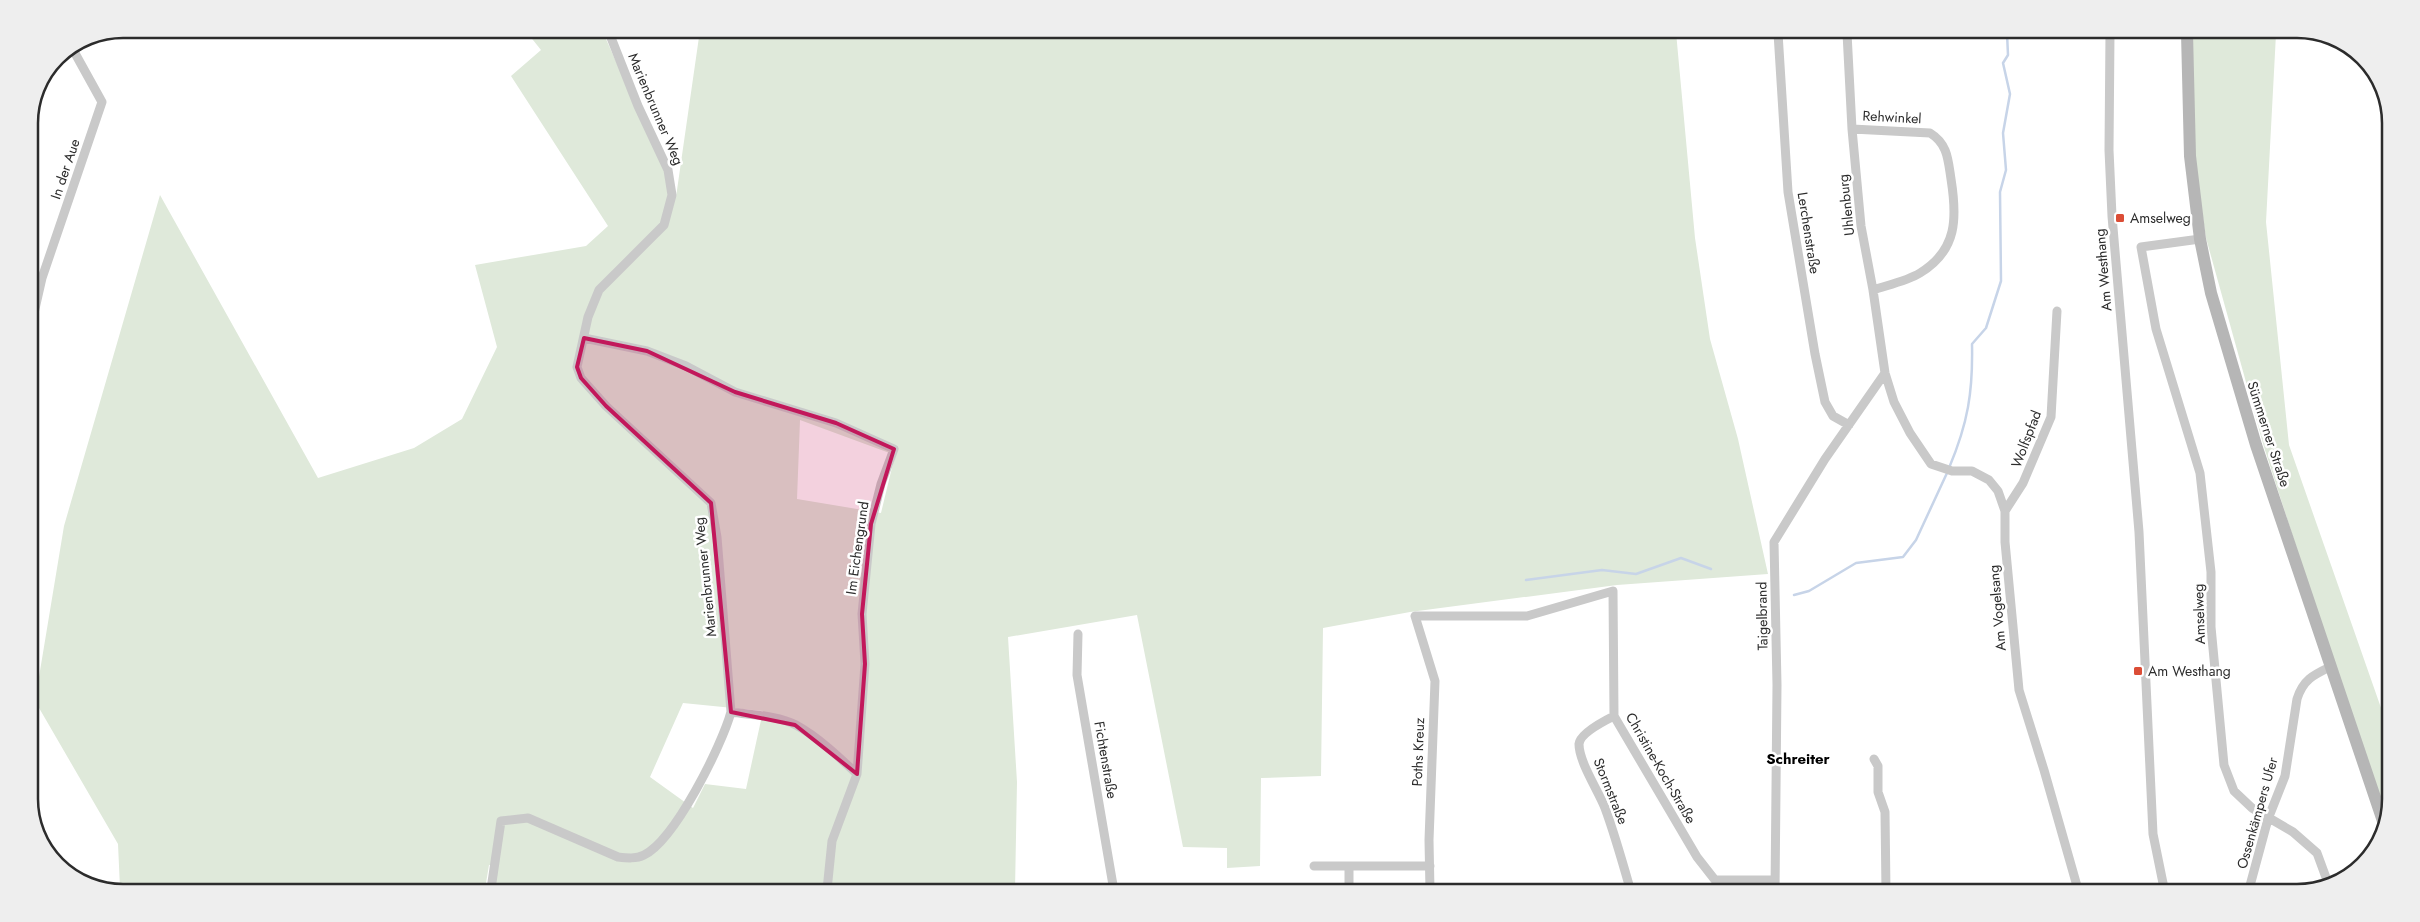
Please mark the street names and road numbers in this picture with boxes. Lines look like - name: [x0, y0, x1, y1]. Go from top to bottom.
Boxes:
- street label: Marienbrunner Weg: [623, 50, 689, 168]
- street label: Rehwinkel: [1862, 105, 1922, 129]
- street label: In der Aue: [45, 136, 85, 202]
- street label: Uhlenburg: [1833, 173, 1859, 237]
- street label: Lerchenstraße: [1793, 191, 1825, 275]
- street label: Am Westhang: [2089, 228, 2117, 312]
- street label: Sümmerner Straße: [2242, 379, 2296, 489]
- street label: Wolfspfad: [2006, 407, 2046, 471]
- street label: Im Eichengrund: [841, 500, 873, 596]
- street label: Marienbrunner Weg: [689, 516, 721, 638]
- street label: Am Vogelsang: [1983, 564, 2011, 652]
- street label: Taigelbrand: [1751, 581, 1773, 651]
- street label: Amselweg: [2188, 583, 2210, 645]
- street label: Christine-Koch-Straße: [1621, 709, 1701, 827]
- street label: Poths Kreuz: [1407, 717, 1429, 787]
- street label: Fichtenstraße: [1089, 720, 1123, 800]
- street label: Stormstraße: [1589, 755, 1633, 827]
- street label: Ossenkämpers Ufer: [2231, 755, 2283, 871]

